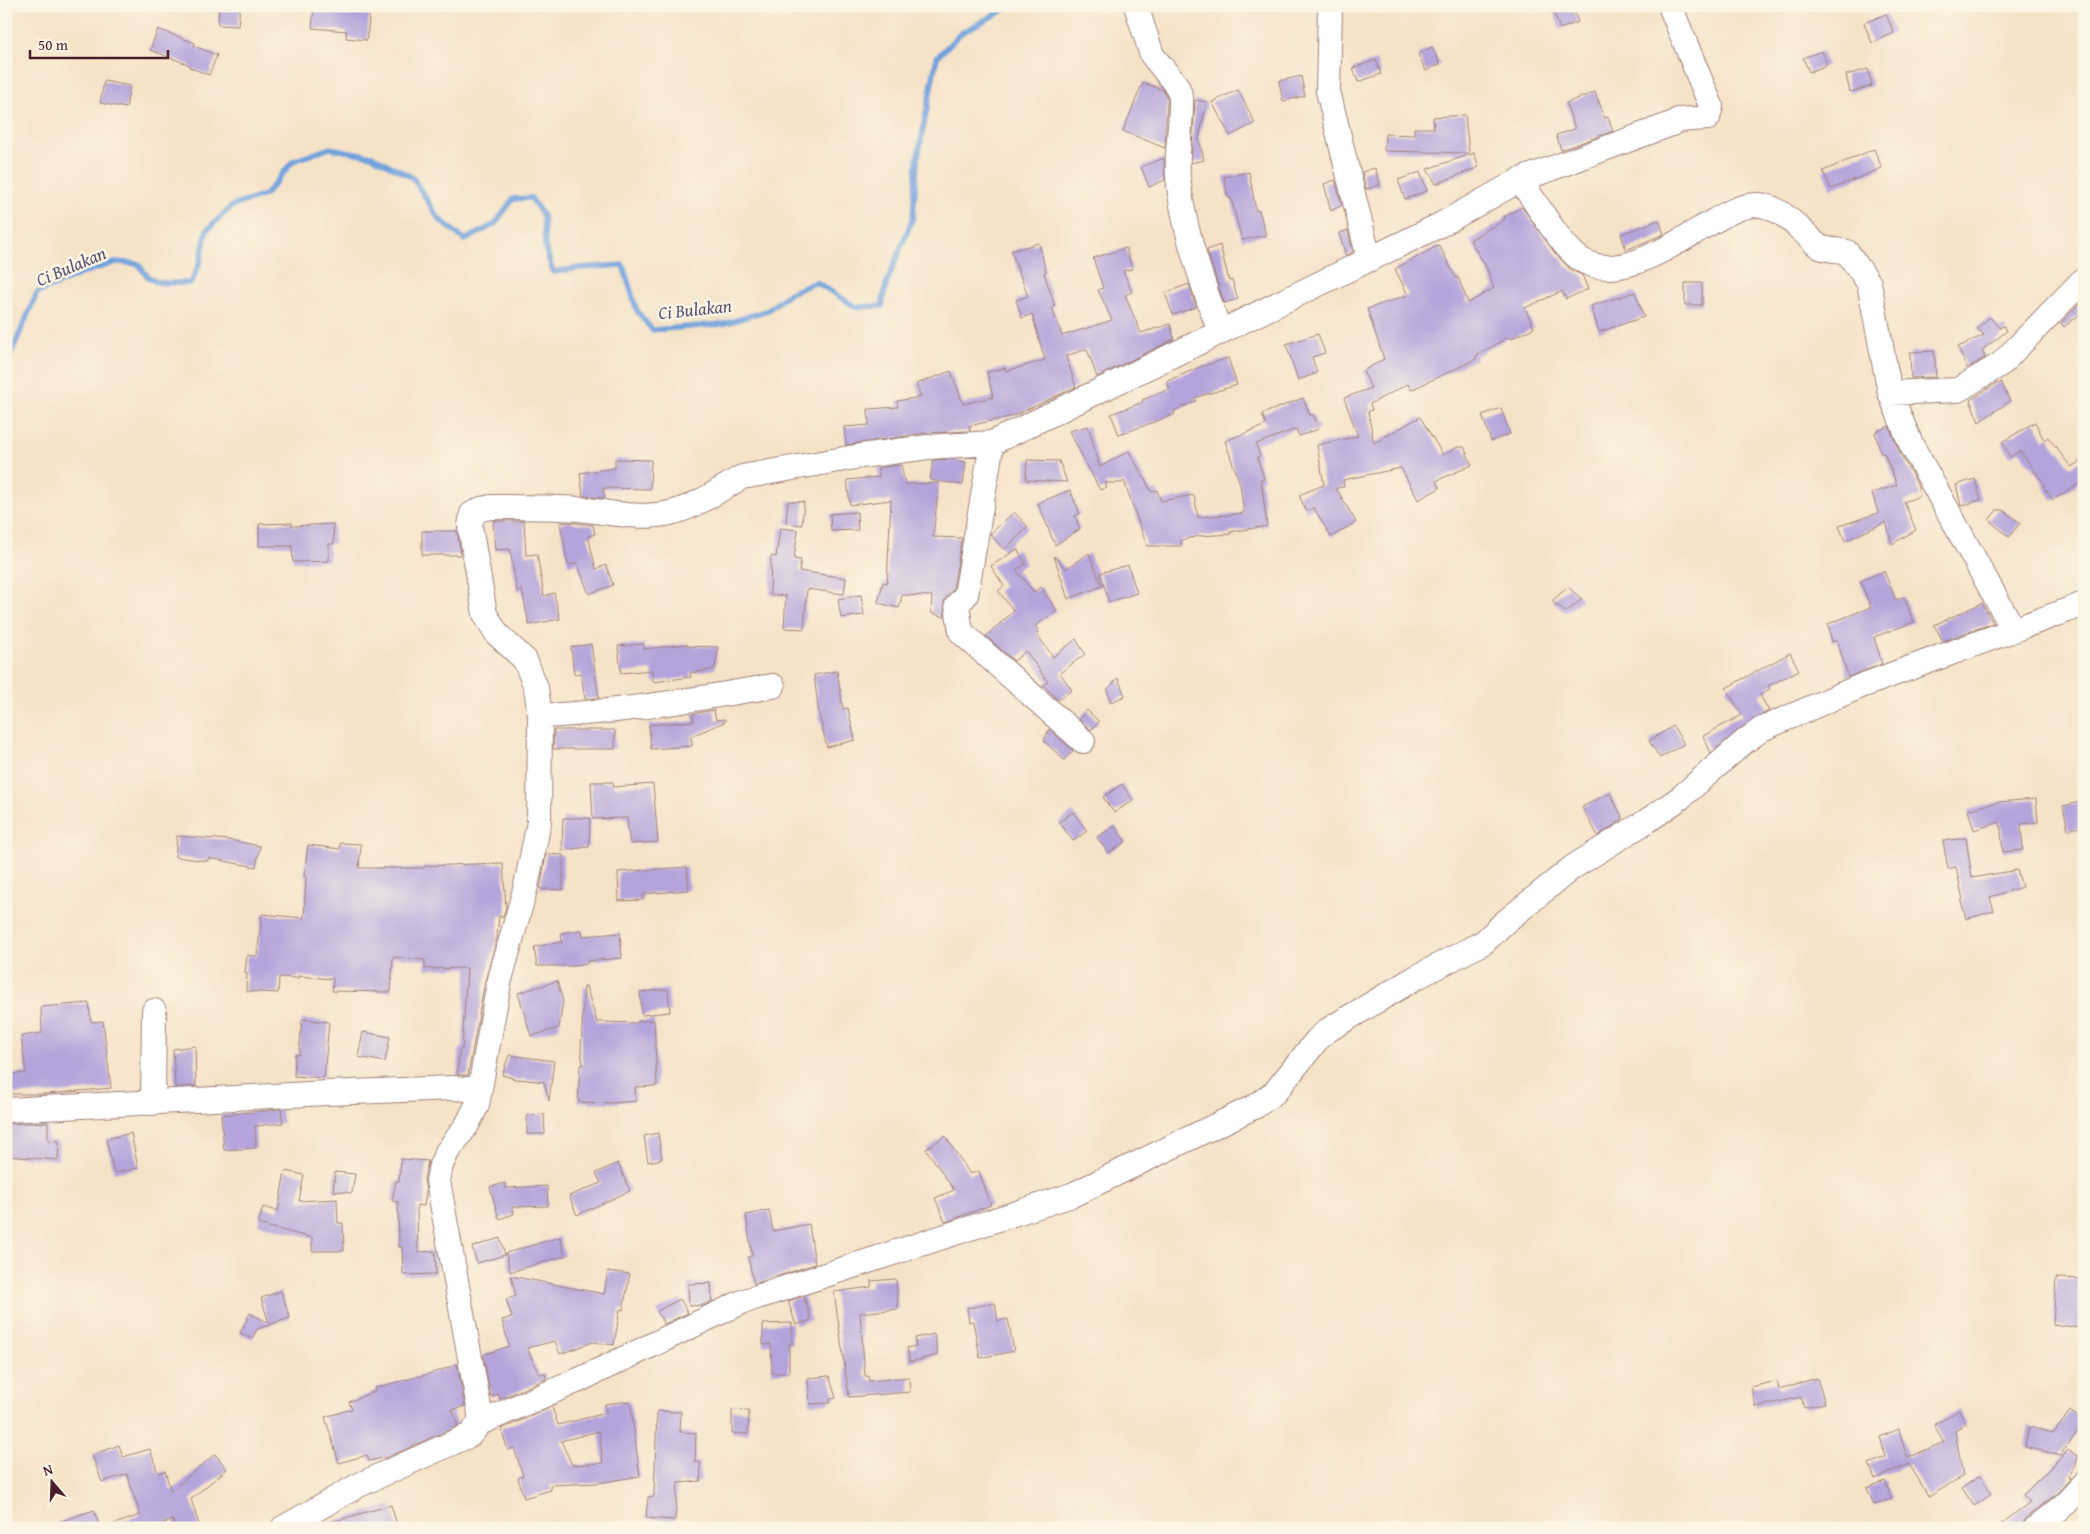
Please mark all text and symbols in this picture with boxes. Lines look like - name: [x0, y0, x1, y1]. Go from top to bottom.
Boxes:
- scale bar: [30, 28, 168, 60]
- text: 50 m: [38, 34, 69, 55]
- water label: Ci Bulakan: [32, 239, 110, 293]
- water label: Ci Bulakan: [657, 292, 733, 326]
- north arrow: [28, 1456, 78, 1506]
- text: N: [40, 1459, 56, 1481]

